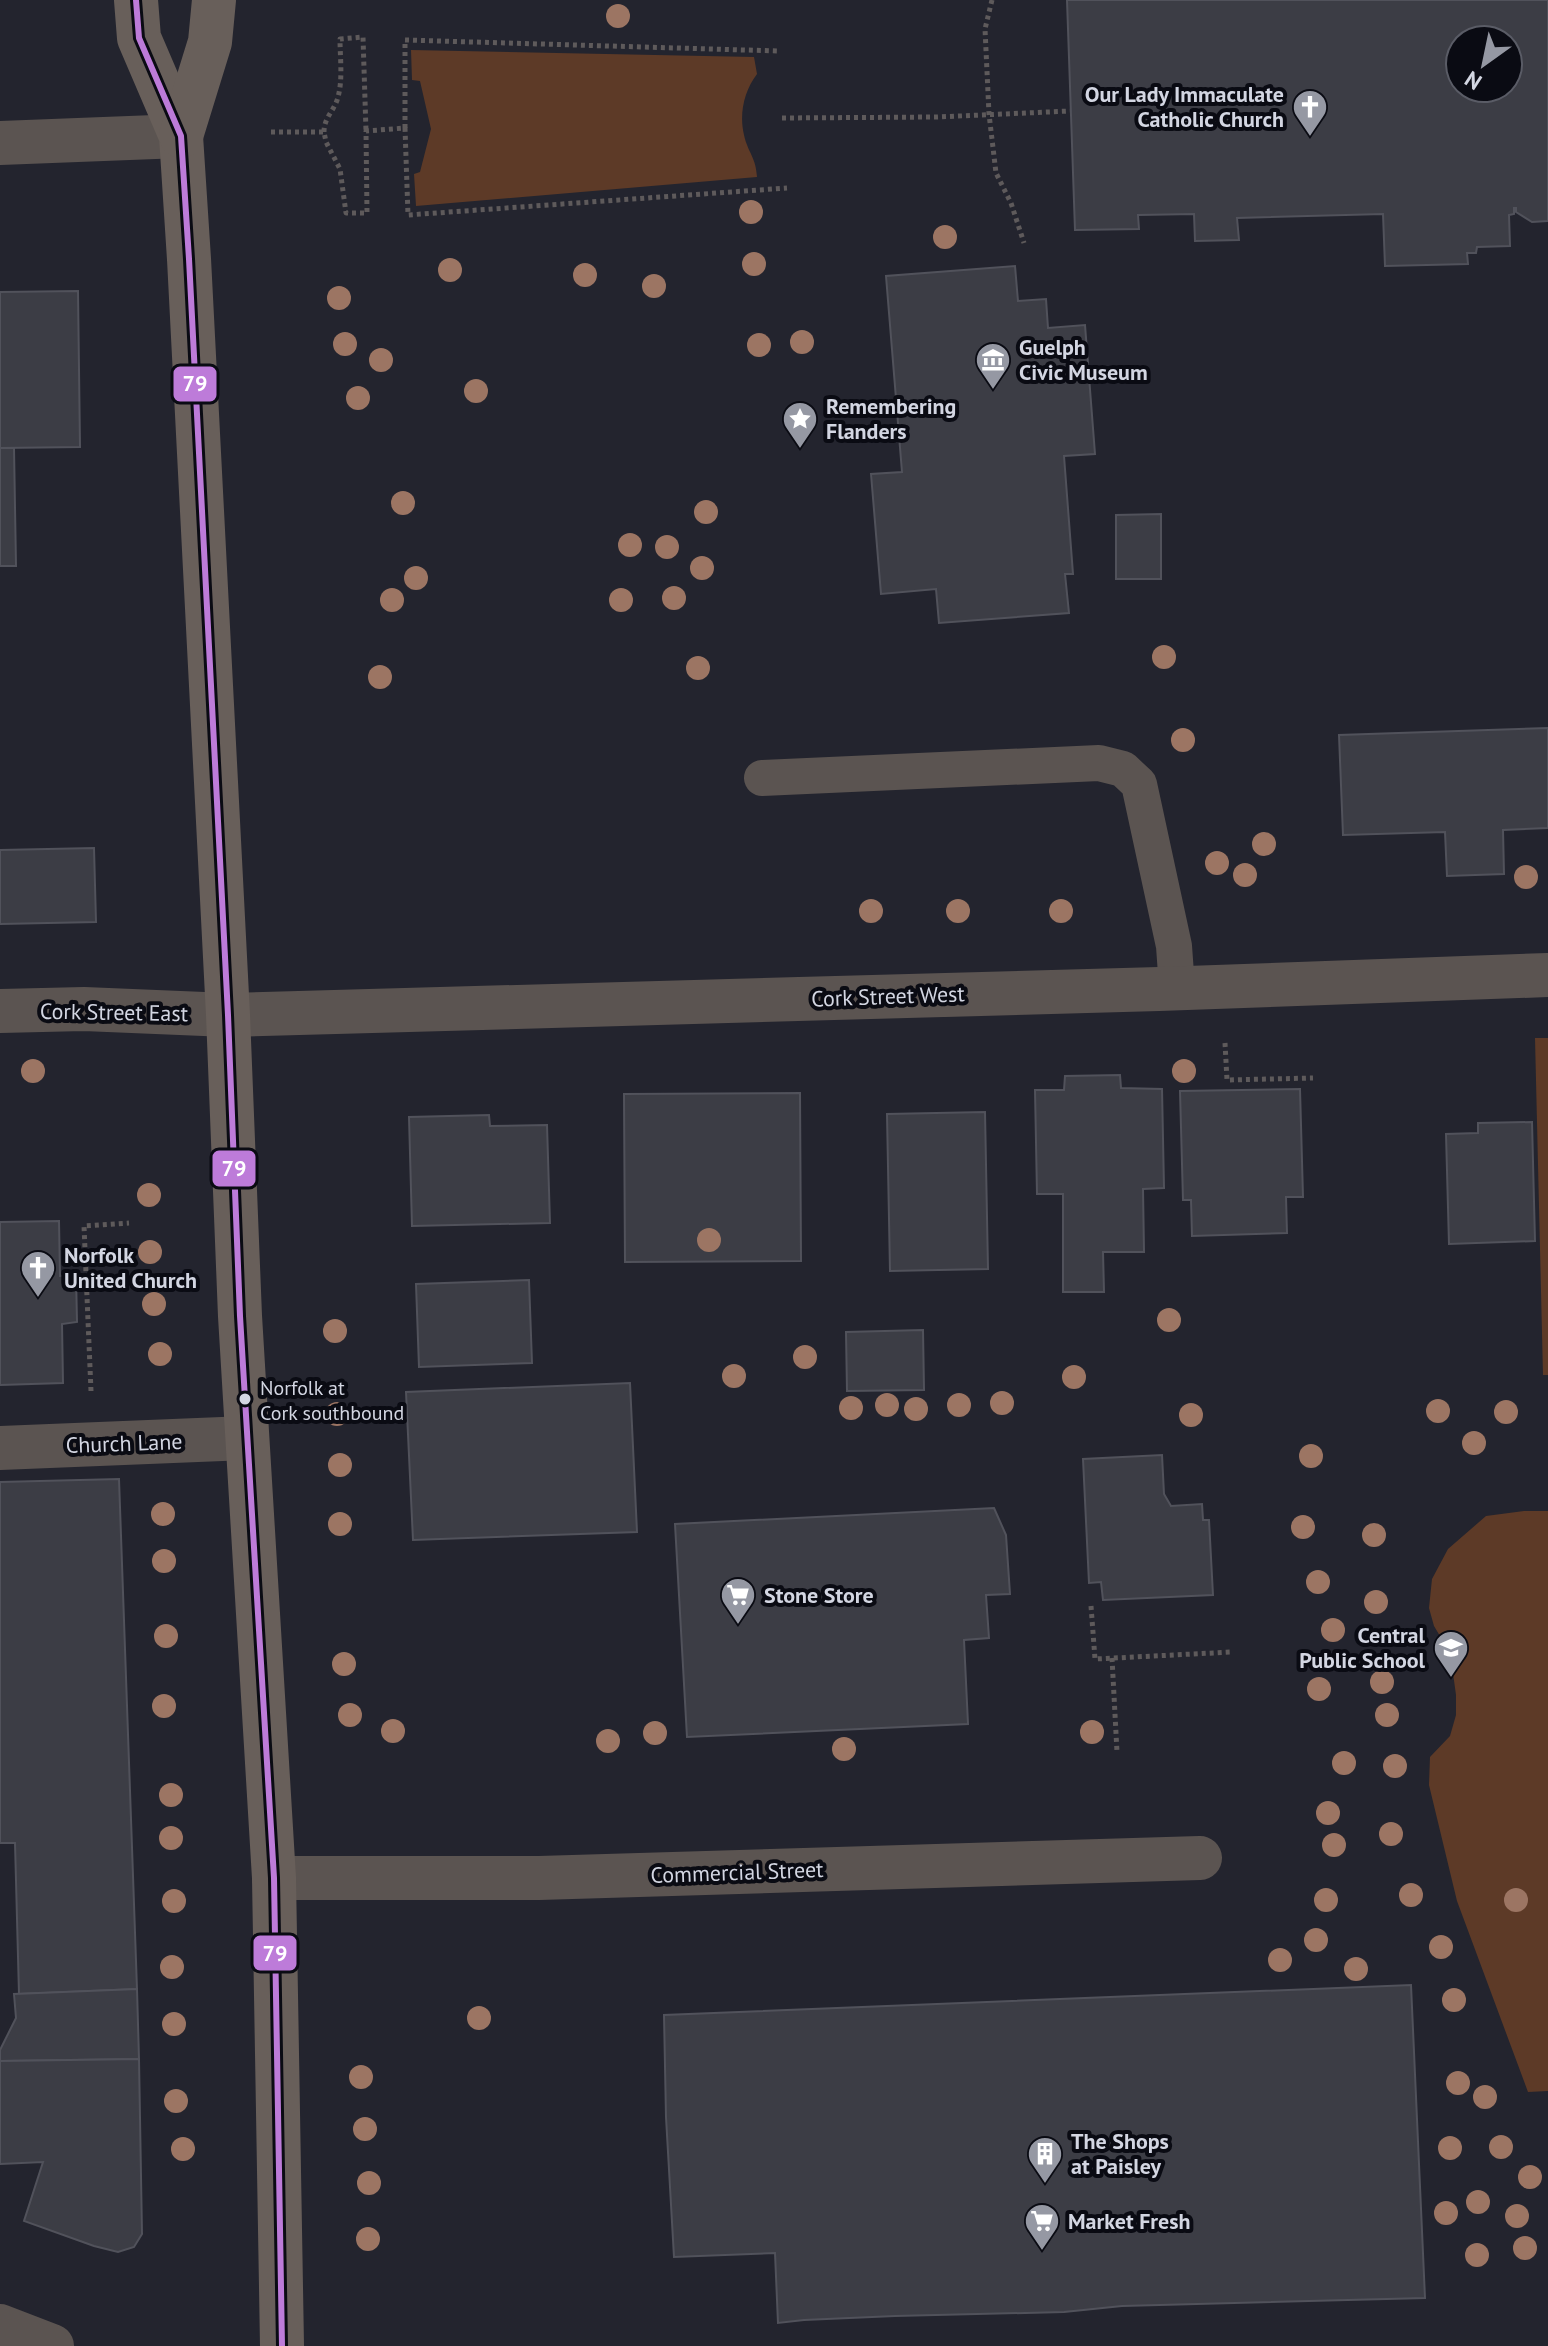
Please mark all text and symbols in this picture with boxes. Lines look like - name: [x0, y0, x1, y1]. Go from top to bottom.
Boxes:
- north arrow: [1444, 24, 1524, 104]
- text: N: [1459, 65, 1487, 96]
- place label: Our Lady Immaculate Catholic Church: [1085, 80, 1284, 133]
- church icon: Our Lady Immaculate Catholic Church: [1291, 88, 1329, 138]
- place label: Guelph Civic Museum: [1019, 333, 1148, 386]
- museum icon: Guelph Civic Museum: [974, 341, 1012, 391]
- line badge: 79: [172, 365, 218, 403]
- text: 79: [183, 369, 207, 397]
- place label: Remembering Flanders: [826, 392, 956, 445]
- place icon: Remembering Flanders: [781, 400, 819, 450]
- street label: Cork Street West: [811, 979, 966, 1013]
- street label: Cork Street East: [40, 997, 189, 1027]
- line badge: 79: [211, 1149, 257, 1188]
- text: 79: [222, 1154, 246, 1182]
- place label: Norfolk United Church: [64, 1241, 197, 1294]
- church icon: Norfolk United Church: [19, 1249, 57, 1299]
- place label: Norfolk at Cork southbound: [260, 1375, 404, 1426]
- marker: Norfolk at Cork southbound: [237, 1391, 253, 1407]
- street label: Church Lane: [65, 1427, 183, 1459]
- supermarket icon: Stone Store: [719, 1576, 757, 1626]
- place label: Stone Store: [764, 1581, 874, 1609]
- place label: Central Public School: [1299, 1621, 1426, 1674]
- school or university icon: Central Public School: [1432, 1629, 1470, 1679]
- street label: Commercial Street: [650, 1855, 825, 1889]
- line badge: 79: [252, 1934, 298, 1972]
- text: 79: [263, 1939, 287, 1967]
- place label: The Shops at Paisley: [1071, 2127, 1169, 2180]
- building icon: The Shops at Paisley: [1026, 2135, 1064, 2185]
- supermarket icon: Market Fresh: [1023, 2202, 1061, 2252]
- place label: Market Fresh: [1068, 2207, 1191, 2235]

